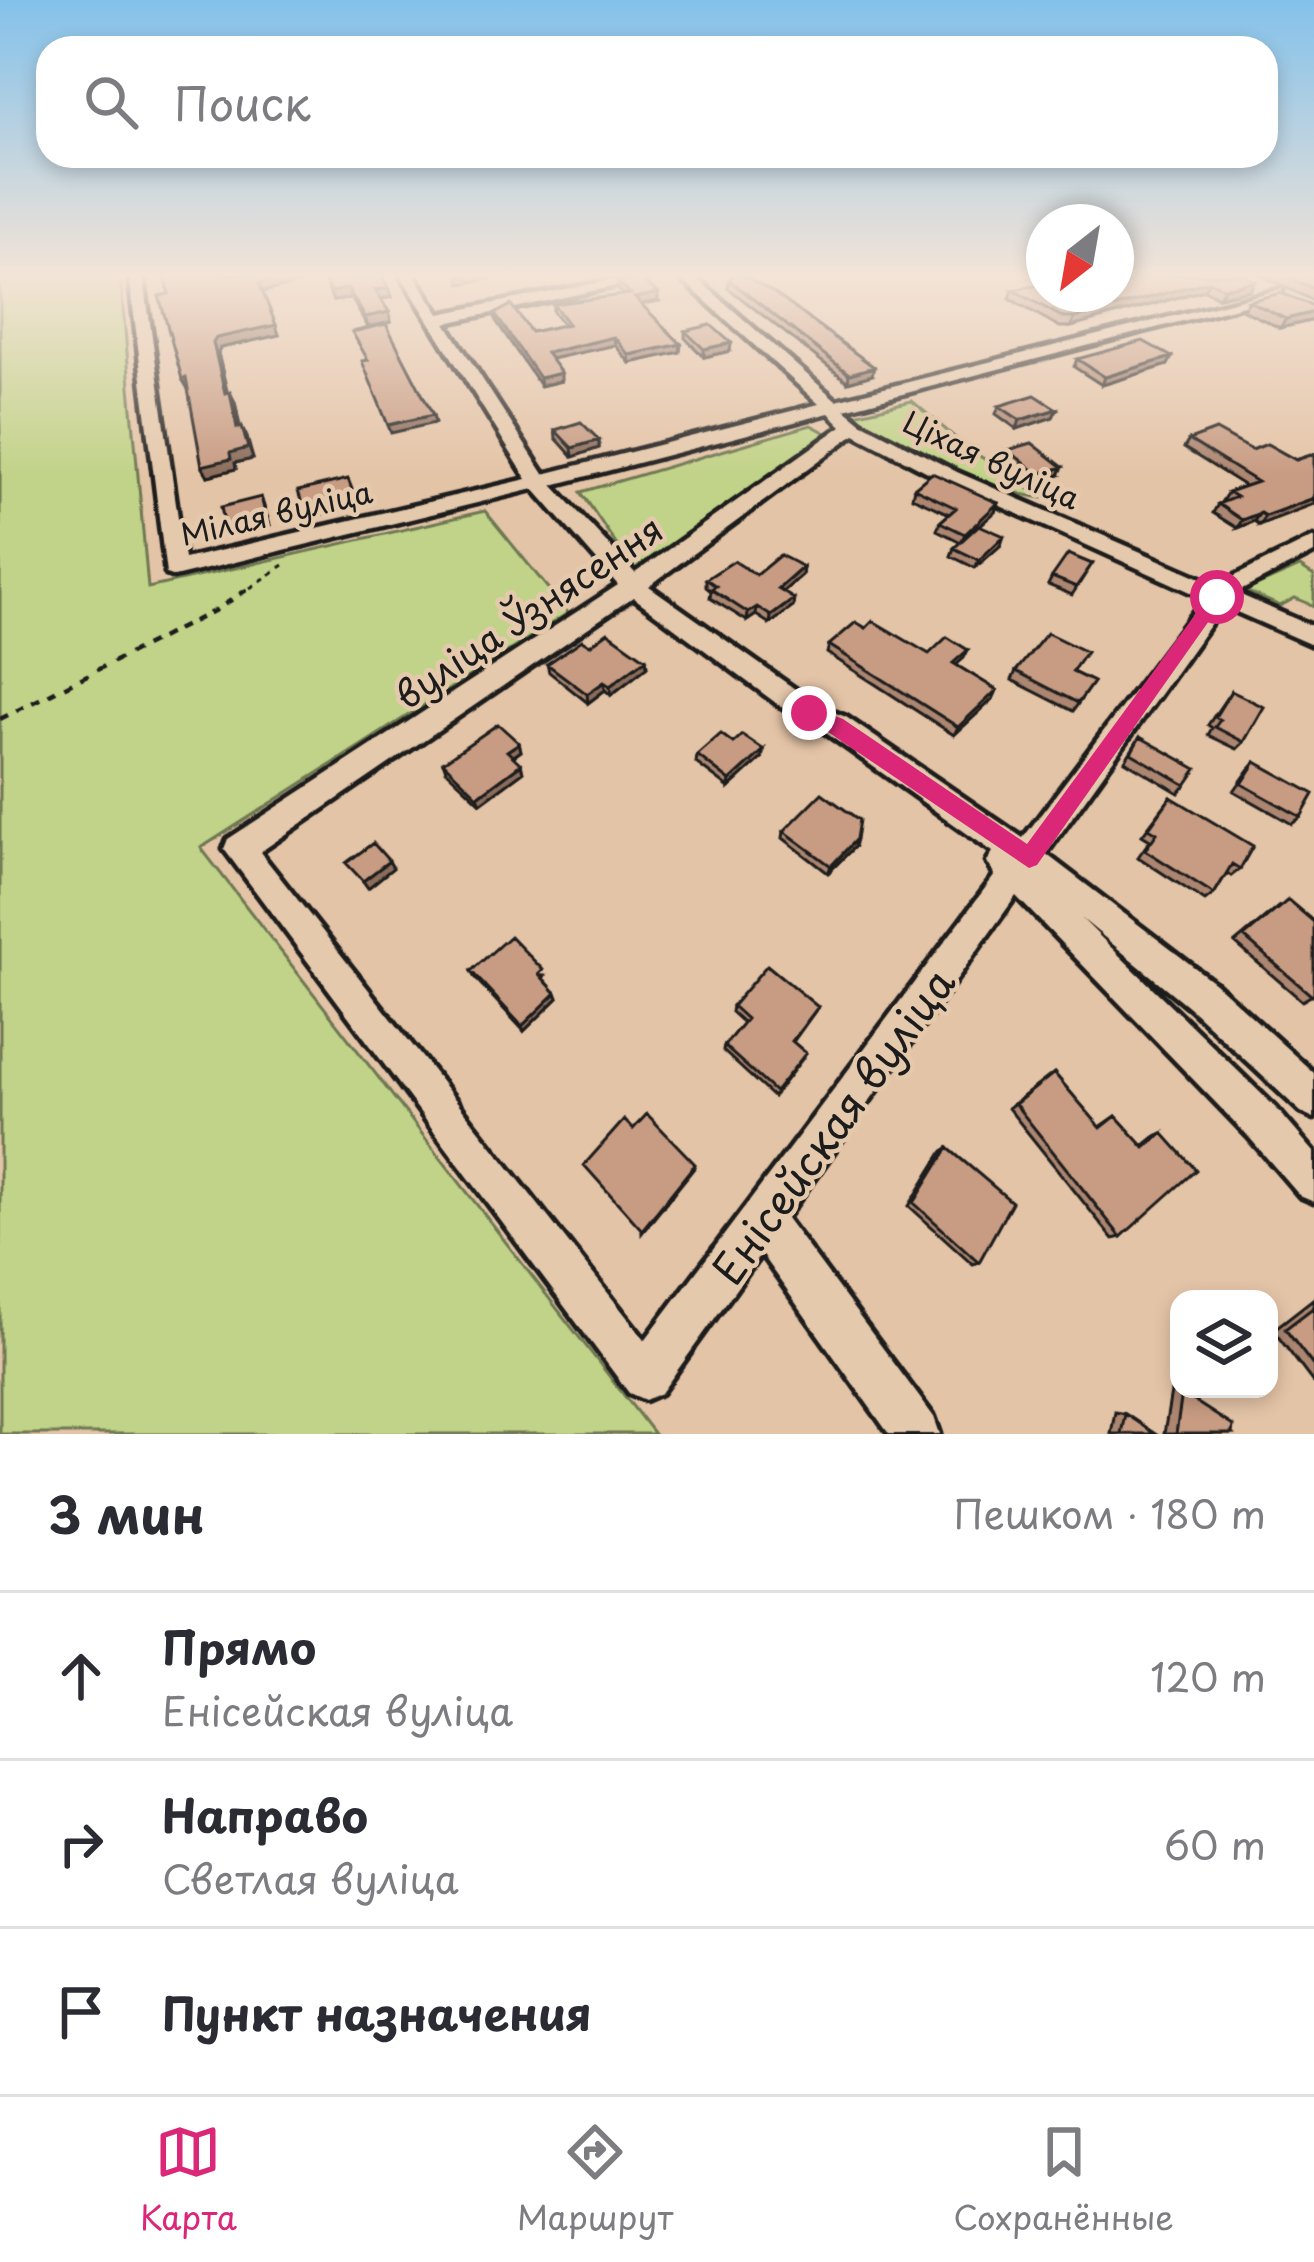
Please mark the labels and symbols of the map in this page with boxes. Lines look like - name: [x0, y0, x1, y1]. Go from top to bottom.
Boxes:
- north arrow: [1026, 204, 1134, 312]
- street label: Ціхая вуліца: [896, 398, 1088, 520]
- street label: Мілая вуліца: [176, 468, 377, 556]
- street label: вуліца Ўзнясення: [383, 501, 673, 721]
- route start: [1190, 570, 1244, 624]
- route end: [782, 686, 836, 740]
- street label: Енісейская вуліца: [695, 953, 969, 1296]

